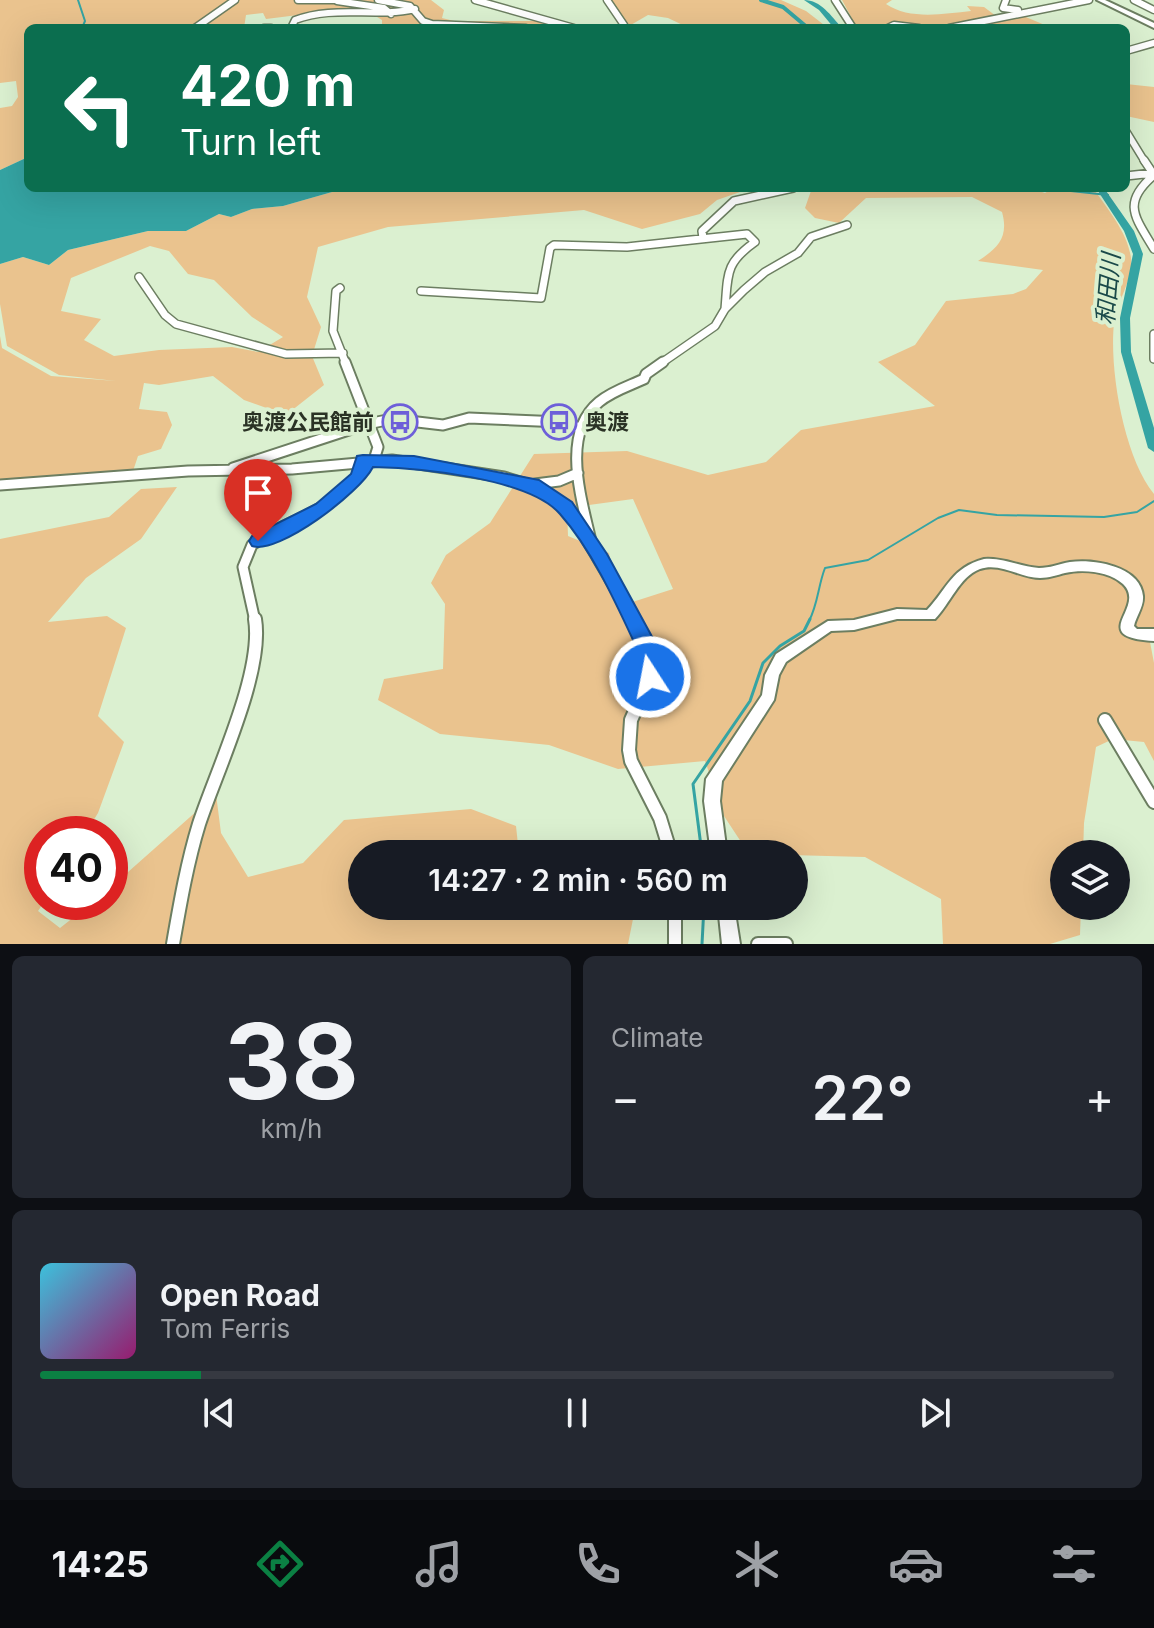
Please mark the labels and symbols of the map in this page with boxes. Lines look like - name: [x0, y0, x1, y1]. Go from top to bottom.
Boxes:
- water label: 和田川: [1090, 249, 1126, 326]
- bus stop icon: 奥渡公民館前: [381, 403, 419, 441]
- bus stop icon: 奥渡: [540, 403, 578, 441]
- place label: 奥渡公民館前: [242, 409, 374, 435]
- place label: 奥渡: [585, 409, 629, 435]
- pin: [224, 459, 292, 541]
- position arrow: [608, 635, 692, 719]
- speed limit sign: 40: [24, 816, 128, 920]

